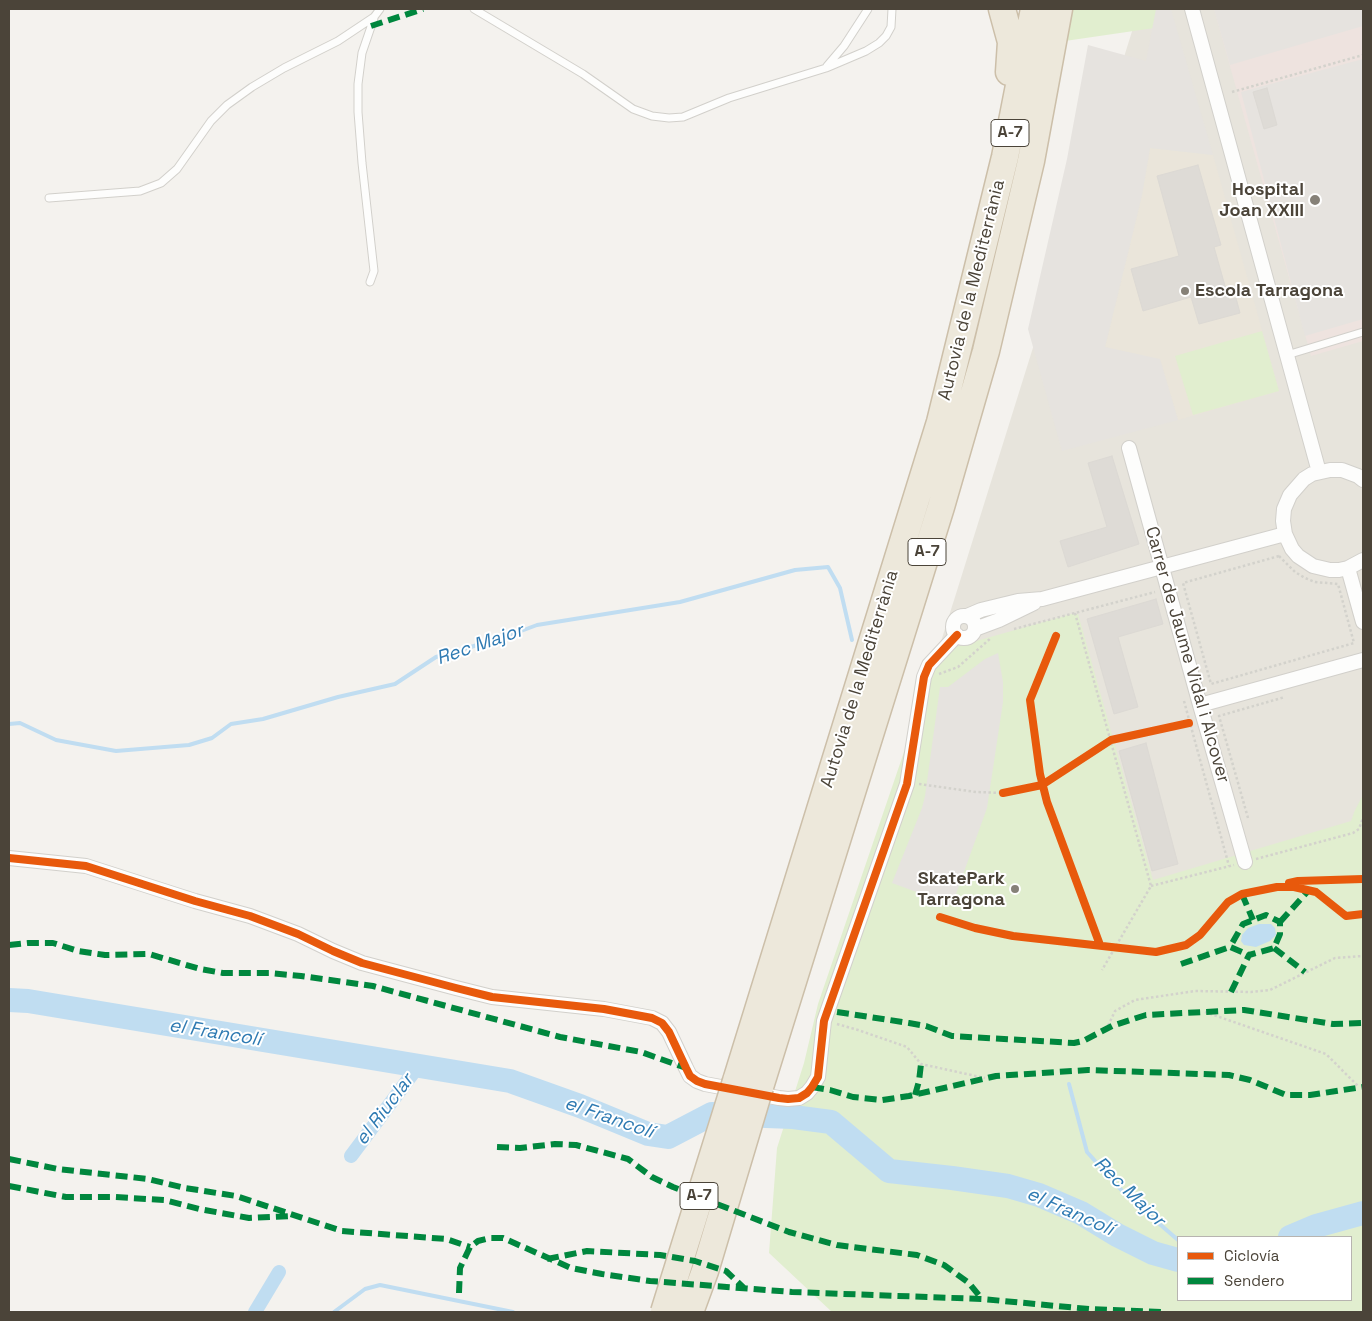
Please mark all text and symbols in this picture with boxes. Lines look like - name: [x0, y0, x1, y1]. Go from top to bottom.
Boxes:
- road number: A-7: [991, 120, 1029, 146]
- street label: Autovia de la Mediterrània: [934, 177, 1010, 403]
- place label: Hospital Joan XXIII: [1219, 179, 1304, 222]
- marker: Hospital Joan XXIII: [1308, 193, 1322, 207]
- place label: Escola Tarragona: [1195, 280, 1343, 302]
- marker: Escola Tarragona: [1179, 285, 1191, 297]
- street label: Carrer de Jaume Vidal i Alcover: [1140, 524, 1234, 786]
- road number: A-7: [908, 538, 946, 566]
- street label: Autovia de la Mediterrània: [817, 567, 903, 791]
- water label: Rec Major: [434, 619, 526, 671]
- place label: SkatePark Tarragona: [917, 868, 1005, 911]
- marker: SkatePark Tarragona: [1009, 883, 1021, 895]
- water label: el Francolí: [167, 1014, 263, 1052]
- water label: el Riuclar: [351, 1070, 419, 1150]
- water label: el Francolí: [561, 1092, 657, 1144]
- water label: Rec Major: [1089, 1152, 1169, 1232]
- road number: A-7: [680, 1182, 718, 1210]
- water label: el Francolí: [1023, 1183, 1117, 1241]
- legend: [1177, 1236, 1352, 1301]
- text: Ciclovía: [1224, 1246, 1279, 1265]
- text: Sendero: [1224, 1271, 1284, 1290]

